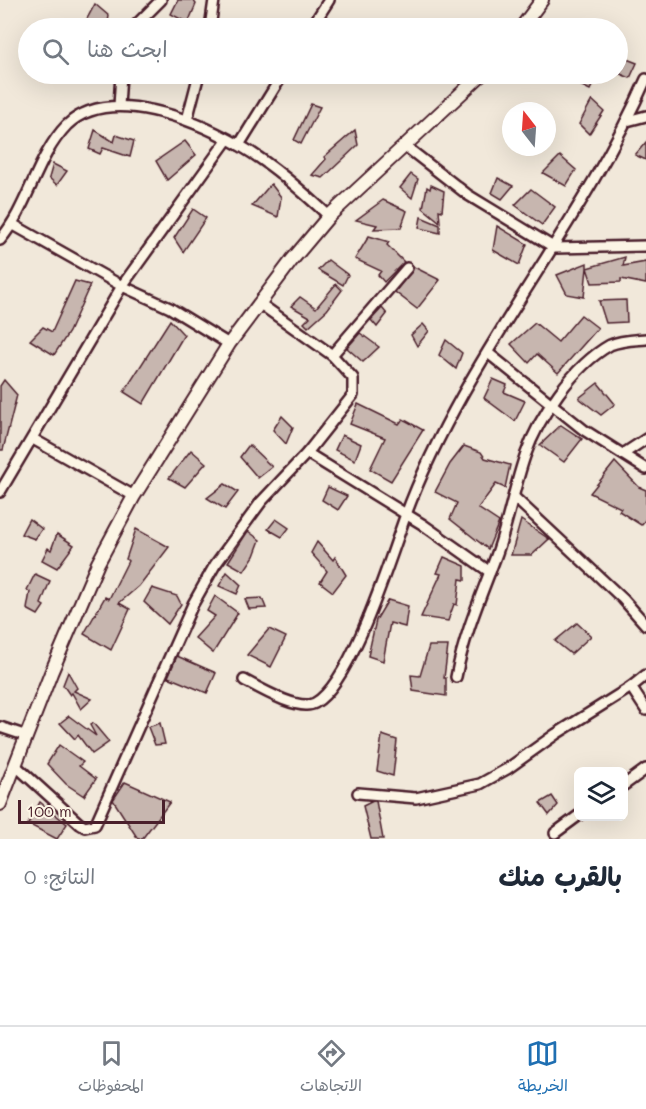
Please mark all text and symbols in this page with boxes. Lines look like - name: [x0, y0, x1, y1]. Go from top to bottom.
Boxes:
- search box: [18, 18, 628, 84]
- text: ابحث هنا: [87, 34, 168, 63]
- icon: search: [39, 35, 72, 68]
- north arrow: [502, 102, 556, 156]
- map controls: [574, 767, 628, 821]
- button: layers: [574, 767, 628, 821]
- scale bar: [18, 797, 165, 824]
- text: 100 m: [27, 800, 72, 821]
- text: بالقرب منك: [499, 859, 622, 893]
- text: النتائج: 0: [24, 863, 95, 889]
- tab: المحفوظات: [78, 1037, 144, 1100]
- tab: الاتجاهات: [300, 1037, 362, 1100]
- tab: الخريطة: [518, 1037, 568, 1100]

